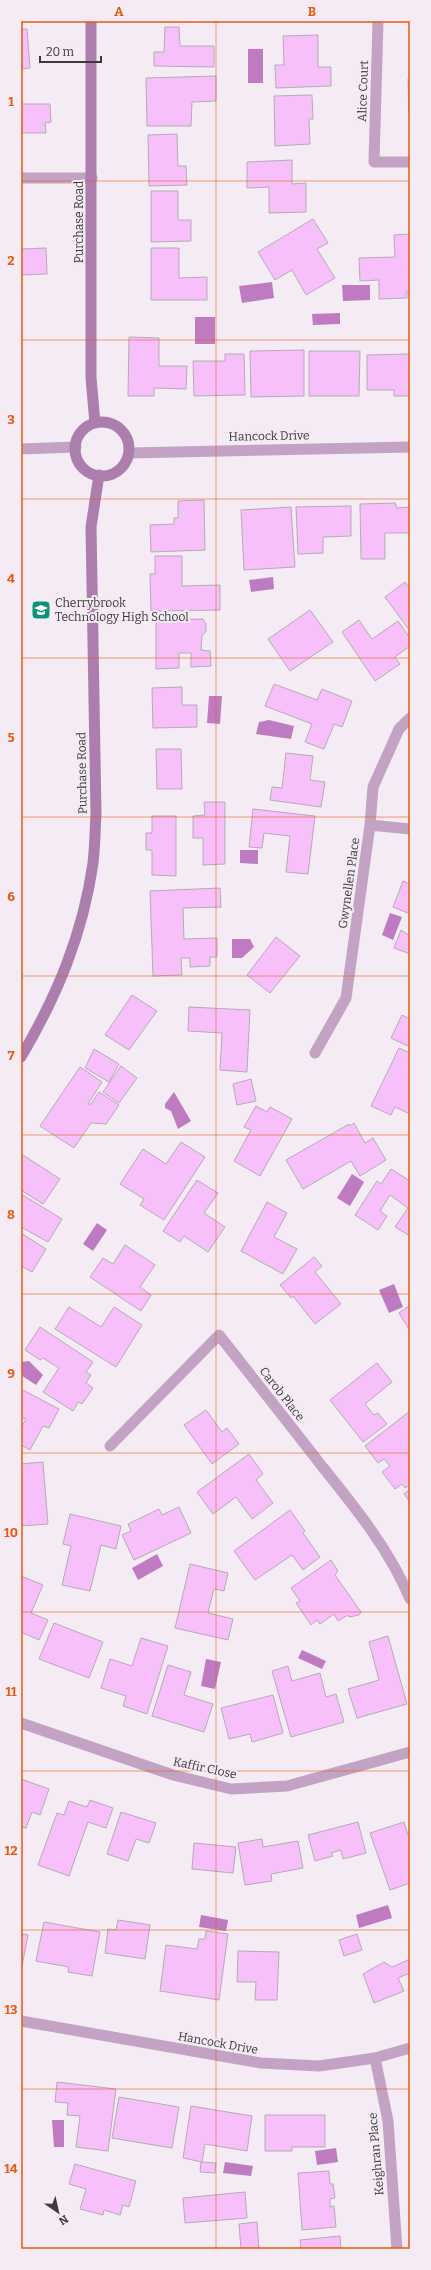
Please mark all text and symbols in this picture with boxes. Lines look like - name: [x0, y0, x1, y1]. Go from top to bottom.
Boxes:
- text: A: [114, 4, 124, 19]
- text: B: [308, 4, 316, 19]
- scale bar: [40, 38, 101, 64]
- text: 20 m: [46, 45, 75, 59]
- street label: Alice Court: [355, 59, 371, 122]
- text: 1: [8, 94, 14, 109]
- street label: Purchase Road: [72, 181, 86, 263]
- text: 2: [7, 253, 15, 268]
- text: 3: [7, 412, 15, 427]
- street label: Hancock Drive: [228, 428, 310, 444]
- text: 4: [7, 571, 15, 586]
- place label: Cherrybrook Technology High School: [55, 596, 189, 624]
- school or university icon: Cherrybrook Technology High School: [30, 599, 52, 621]
- text: 5: [7, 730, 15, 745]
- street label: Purchase Road: [74, 732, 90, 814]
- street label: Gwynellen Place: [336, 837, 362, 929]
- text: 6: [7, 889, 15, 904]
- text: 7: [8, 1048, 15, 1063]
- text: 8: [7, 1207, 15, 1222]
- street label: Carob Place: [257, 1364, 307, 1424]
- text: 9: [7, 1366, 15, 1381]
- text: 10: [4, 1525, 18, 1540]
- text: 11: [5, 1684, 17, 1699]
- street label: Kaffir Close: [172, 1754, 238, 1782]
- text: 12: [5, 1843, 17, 1858]
- text: 13: [4, 2002, 18, 2017]
- street label: Hancock Drive: [177, 2029, 259, 2057]
- street label: Keighran Place: [365, 2112, 387, 2196]
- text: 14: [4, 2161, 18, 2176]
- north arrow: [38, 2192, 78, 2232]
- text: N: [56, 2212, 70, 2228]

